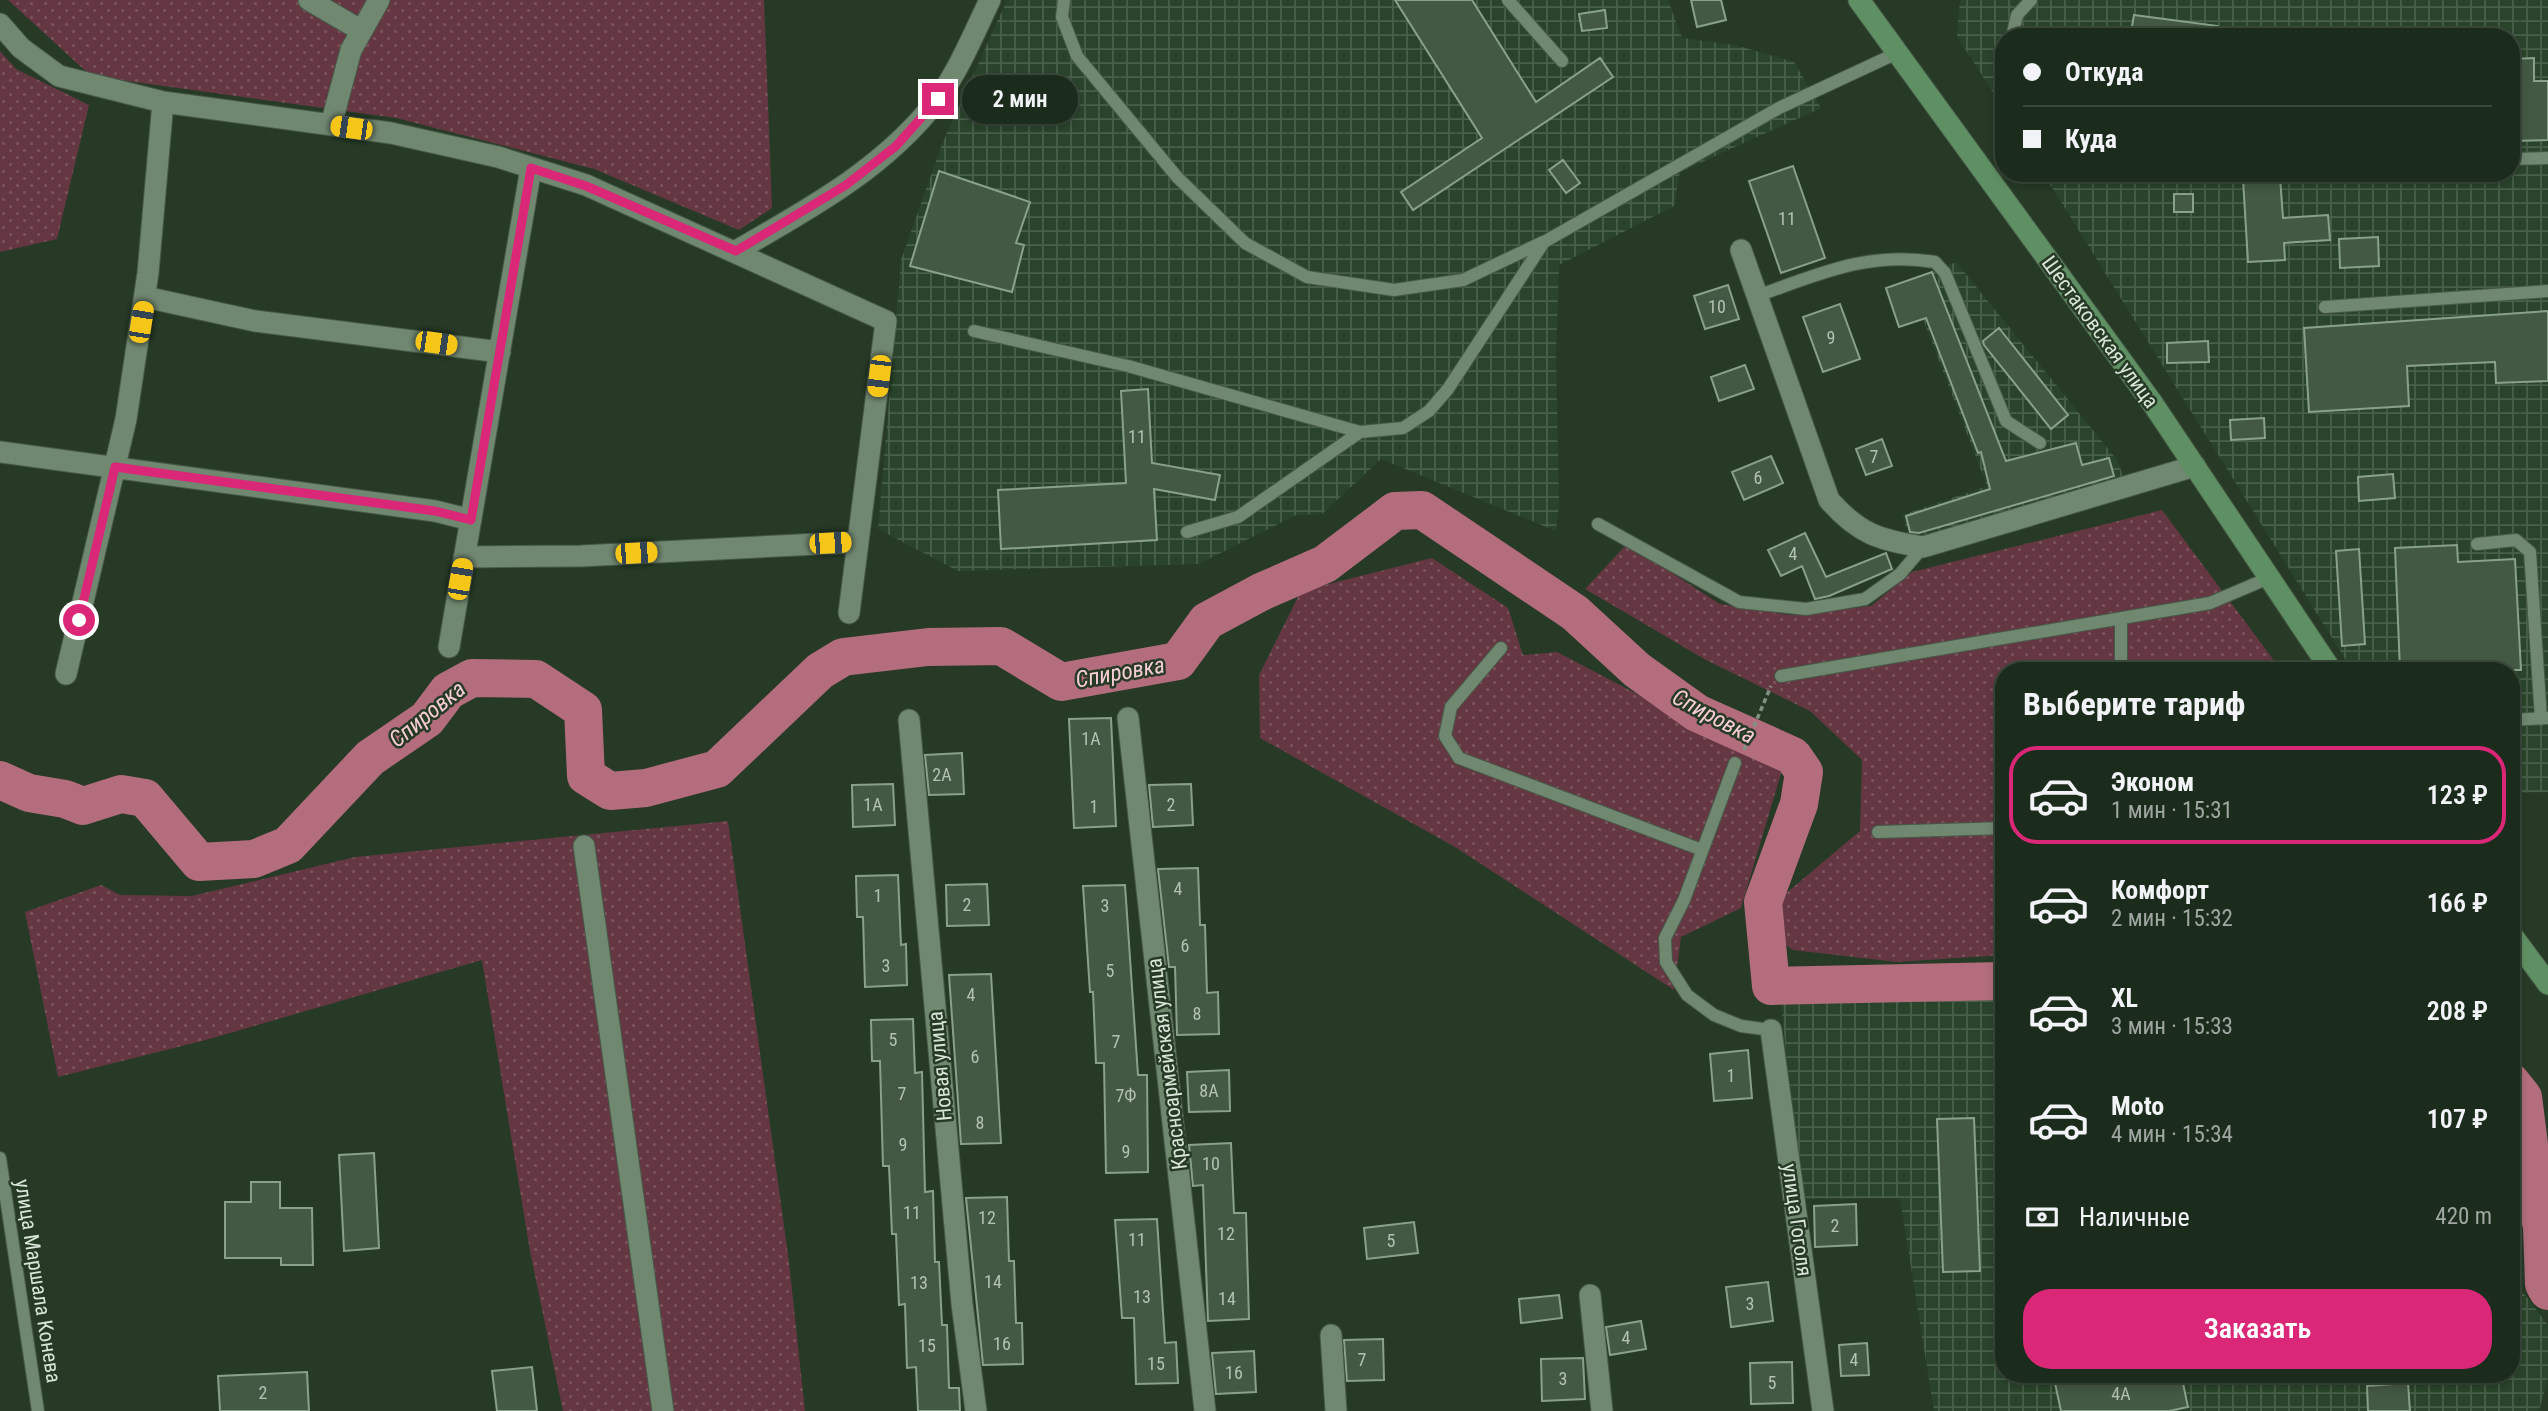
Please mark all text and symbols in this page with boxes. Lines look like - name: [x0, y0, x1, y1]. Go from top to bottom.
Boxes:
- text: Откуда: [2065, 57, 2143, 87]
- callout: 2 мин: [962, 74, 1078, 124]
- route end: [922, 83, 954, 115]
- text: 2 мин: [992, 86, 1048, 113]
- car: [329, 115, 374, 141]
- text: Куда: [2065, 124, 2117, 154]
- house number: 11: [1778, 208, 1796, 229]
- street label: Шестаковская улица: [2037, 251, 2163, 413]
- house number: 10: [1708, 296, 1726, 317]
- car: [128, 300, 155, 344]
- house number: 9: [1827, 327, 1835, 348]
- car: [414, 330, 459, 356]
- car: [867, 354, 892, 398]
- house number: 11: [1128, 426, 1146, 447]
- house number: 7: [1870, 446, 1879, 467]
- house number: 6: [1754, 467, 1762, 488]
- car: [809, 531, 852, 555]
- car: [615, 541, 658, 565]
- house number: 4: [1789, 543, 1798, 564]
- car: [447, 556, 474, 602]
- route start: [63, 604, 95, 636]
- water label: Спировка: [1073, 651, 1167, 694]
- water label: Спировка: [384, 676, 471, 753]
- water label: Спировка: [1668, 683, 1760, 750]
- text: Выберите тариф: [2023, 685, 2245, 723]
- house number: 1А: [1081, 728, 1101, 749]
- house number: 2А: [932, 764, 952, 785]
- icon: car: [2027, 764, 2090, 827]
- text: Эконом: [2111, 767, 2194, 797]
- text: 123 ₽: [2427, 780, 2488, 810]
- house number: 1А: [863, 794, 883, 815]
- house number: 2: [1167, 794, 1176, 815]
- house number: 1: [1090, 796, 1098, 817]
- text: 1 мин · 15:31: [2111, 797, 2233, 824]
- icon: car: [2027, 872, 2090, 935]
- text: Комфорт: [2111, 875, 2209, 905]
- house number: 4: [1174, 878, 1183, 899]
- house number: 1: [874, 885, 882, 906]
- text: 166 ₽: [2427, 888, 2488, 918]
- house number: 2: [963, 894, 972, 915]
- house number: 3: [1101, 895, 1109, 916]
- text: 2 мин · 15:32: [2111, 905, 2233, 932]
- house number: 6: [1181, 935, 1189, 956]
- house number: 3: [882, 955, 890, 976]
- street label: Красноармейская улица: [1142, 957, 1192, 1171]
- house number: 5: [1106, 960, 1115, 981]
- icon: car: [2027, 980, 2090, 1043]
- text: XL: [2111, 983, 2138, 1013]
- house number: 4: [967, 984, 976, 1005]
- text: 208 ₽: [2427, 996, 2488, 1026]
- house number: 8: [1193, 1003, 1201, 1024]
- street label: Новая улица: [923, 1010, 957, 1122]
- text: 3 мин · 15:33: [2111, 1013, 2233, 1040]
- house number: 5: [889, 1029, 898, 1050]
- house number: 7: [1112, 1031, 1121, 1052]
- house number: 6: [971, 1046, 979, 1067]
- house number: 1: [1727, 1065, 1735, 1086]
- house number: 8А: [1199, 1080, 1219, 1101]
- house number: 7: [898, 1083, 907, 1104]
- house number: 7Ф: [1115, 1085, 1137, 1106]
- icon: car: [2027, 1088, 2090, 1151]
- text: Moto: [2111, 1091, 2164, 1121]
- text: 107 ₽: [2427, 1104, 2488, 1134]
- house number: 8: [976, 1112, 984, 1133]
- text: 4 мин · 15:34: [2111, 1121, 2233, 1148]
- house number: 9: [899, 1134, 907, 1155]
- house number: 9: [1122, 1141, 1130, 1162]
- house number: 10: [1202, 1153, 1220, 1174]
- street label: улица Гоголя: [1777, 1162, 1817, 1278]
- street label: улица Маршала Конева: [10, 1178, 66, 1384]
- icon: cash: [2023, 1198, 2061, 1236]
- house number: 11: [903, 1202, 921, 1223]
- text: Наличные: [2079, 1202, 2190, 1232]
- text: 420 m: [2435, 1203, 2492, 1230]
- house number: 12: [978, 1207, 996, 1228]
- house number: 2: [1831, 1215, 1840, 1236]
- house number: 12: [1217, 1223, 1235, 1244]
- house number: 11: [1128, 1229, 1146, 1250]
- house number: 5: [1387, 1230, 1396, 1251]
- house number: 14: [984, 1271, 1002, 1292]
- house number: 13: [910, 1272, 928, 1293]
- house number: 13: [1133, 1286, 1151, 1307]
- house number: 14: [1218, 1288, 1236, 1309]
- button: Заказать: [2023, 1289, 2492, 1369]
- house number: 3: [1746, 1293, 1754, 1314]
- house number: 4: [1622, 1327, 1631, 1348]
- house number: 16: [993, 1333, 1011, 1354]
- house number: 15: [918, 1335, 936, 1356]
- house number: 7: [1358, 1349, 1367, 1370]
- house number: 4: [1850, 1349, 1859, 1370]
- house number: 15: [1147, 1353, 1165, 1374]
- house number: 16: [1225, 1362, 1243, 1383]
- house number: 3: [1559, 1368, 1567, 1389]
- house number: 5: [1768, 1372, 1777, 1393]
- house number: 2: [259, 1382, 268, 1403]
- house number: 4А: [2111, 1383, 2131, 1404]

